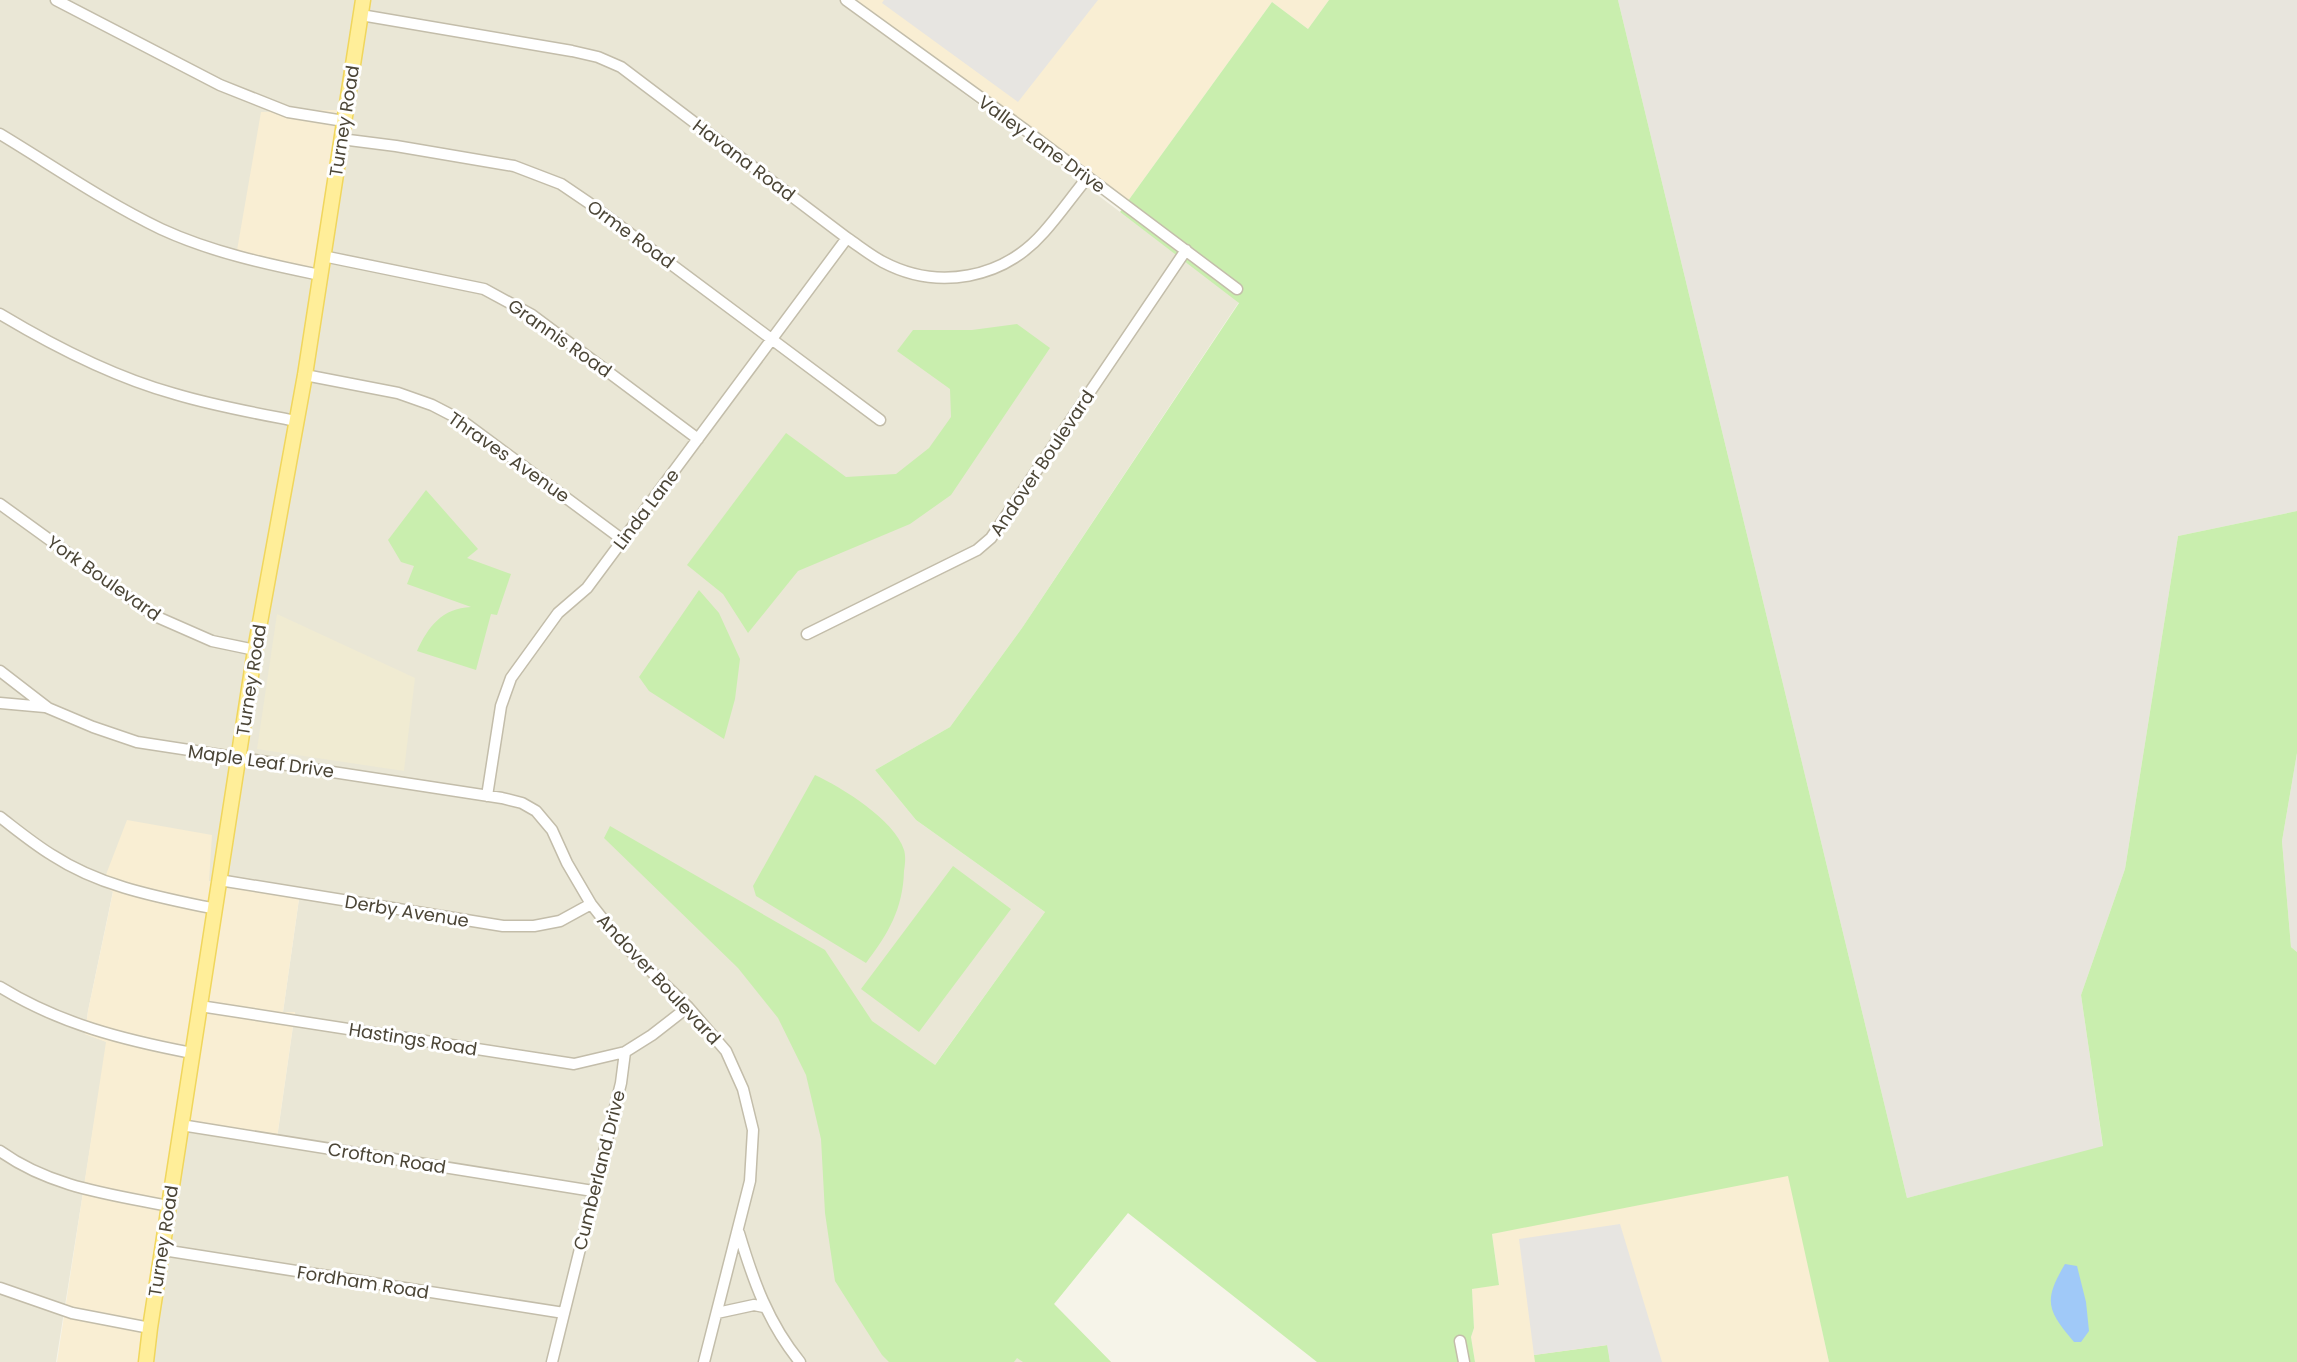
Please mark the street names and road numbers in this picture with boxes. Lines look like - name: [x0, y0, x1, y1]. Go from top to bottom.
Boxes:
- street label: Turney Road: [323, 64, 365, 178]
- street label: Valley Lane Drive: [973, 89, 1111, 199]
- street label: Havana Road: [688, 113, 800, 207]
- street label: Orme Road: [582, 194, 680, 274]
- street label: Grannis Road: [503, 293, 617, 383]
- street label: Andover Boulevard: [984, 385, 1100, 541]
- street label: Thraves Avenue: [443, 406, 575, 508]
- street label: Linda Lane: [607, 463, 685, 555]
- street label: York Boulevard: [42, 529, 166, 627]
- street label: Turney Road: [230, 623, 272, 737]
- street label: Maple Leaf Drive: [186, 738, 336, 784]
- street label: Derby Avenue: [343, 889, 471, 933]
- street label: Andover Boulevard: [592, 908, 726, 1050]
- street label: Hastings Road: [347, 1017, 479, 1061]
- street label: Cumberland Drive: [567, 1087, 631, 1253]
- street label: Crofton Road: [326, 1136, 448, 1180]
- street label: Turney Road: [142, 1184, 184, 1298]
- street label: Fordham Road: [295, 1259, 431, 1305]

